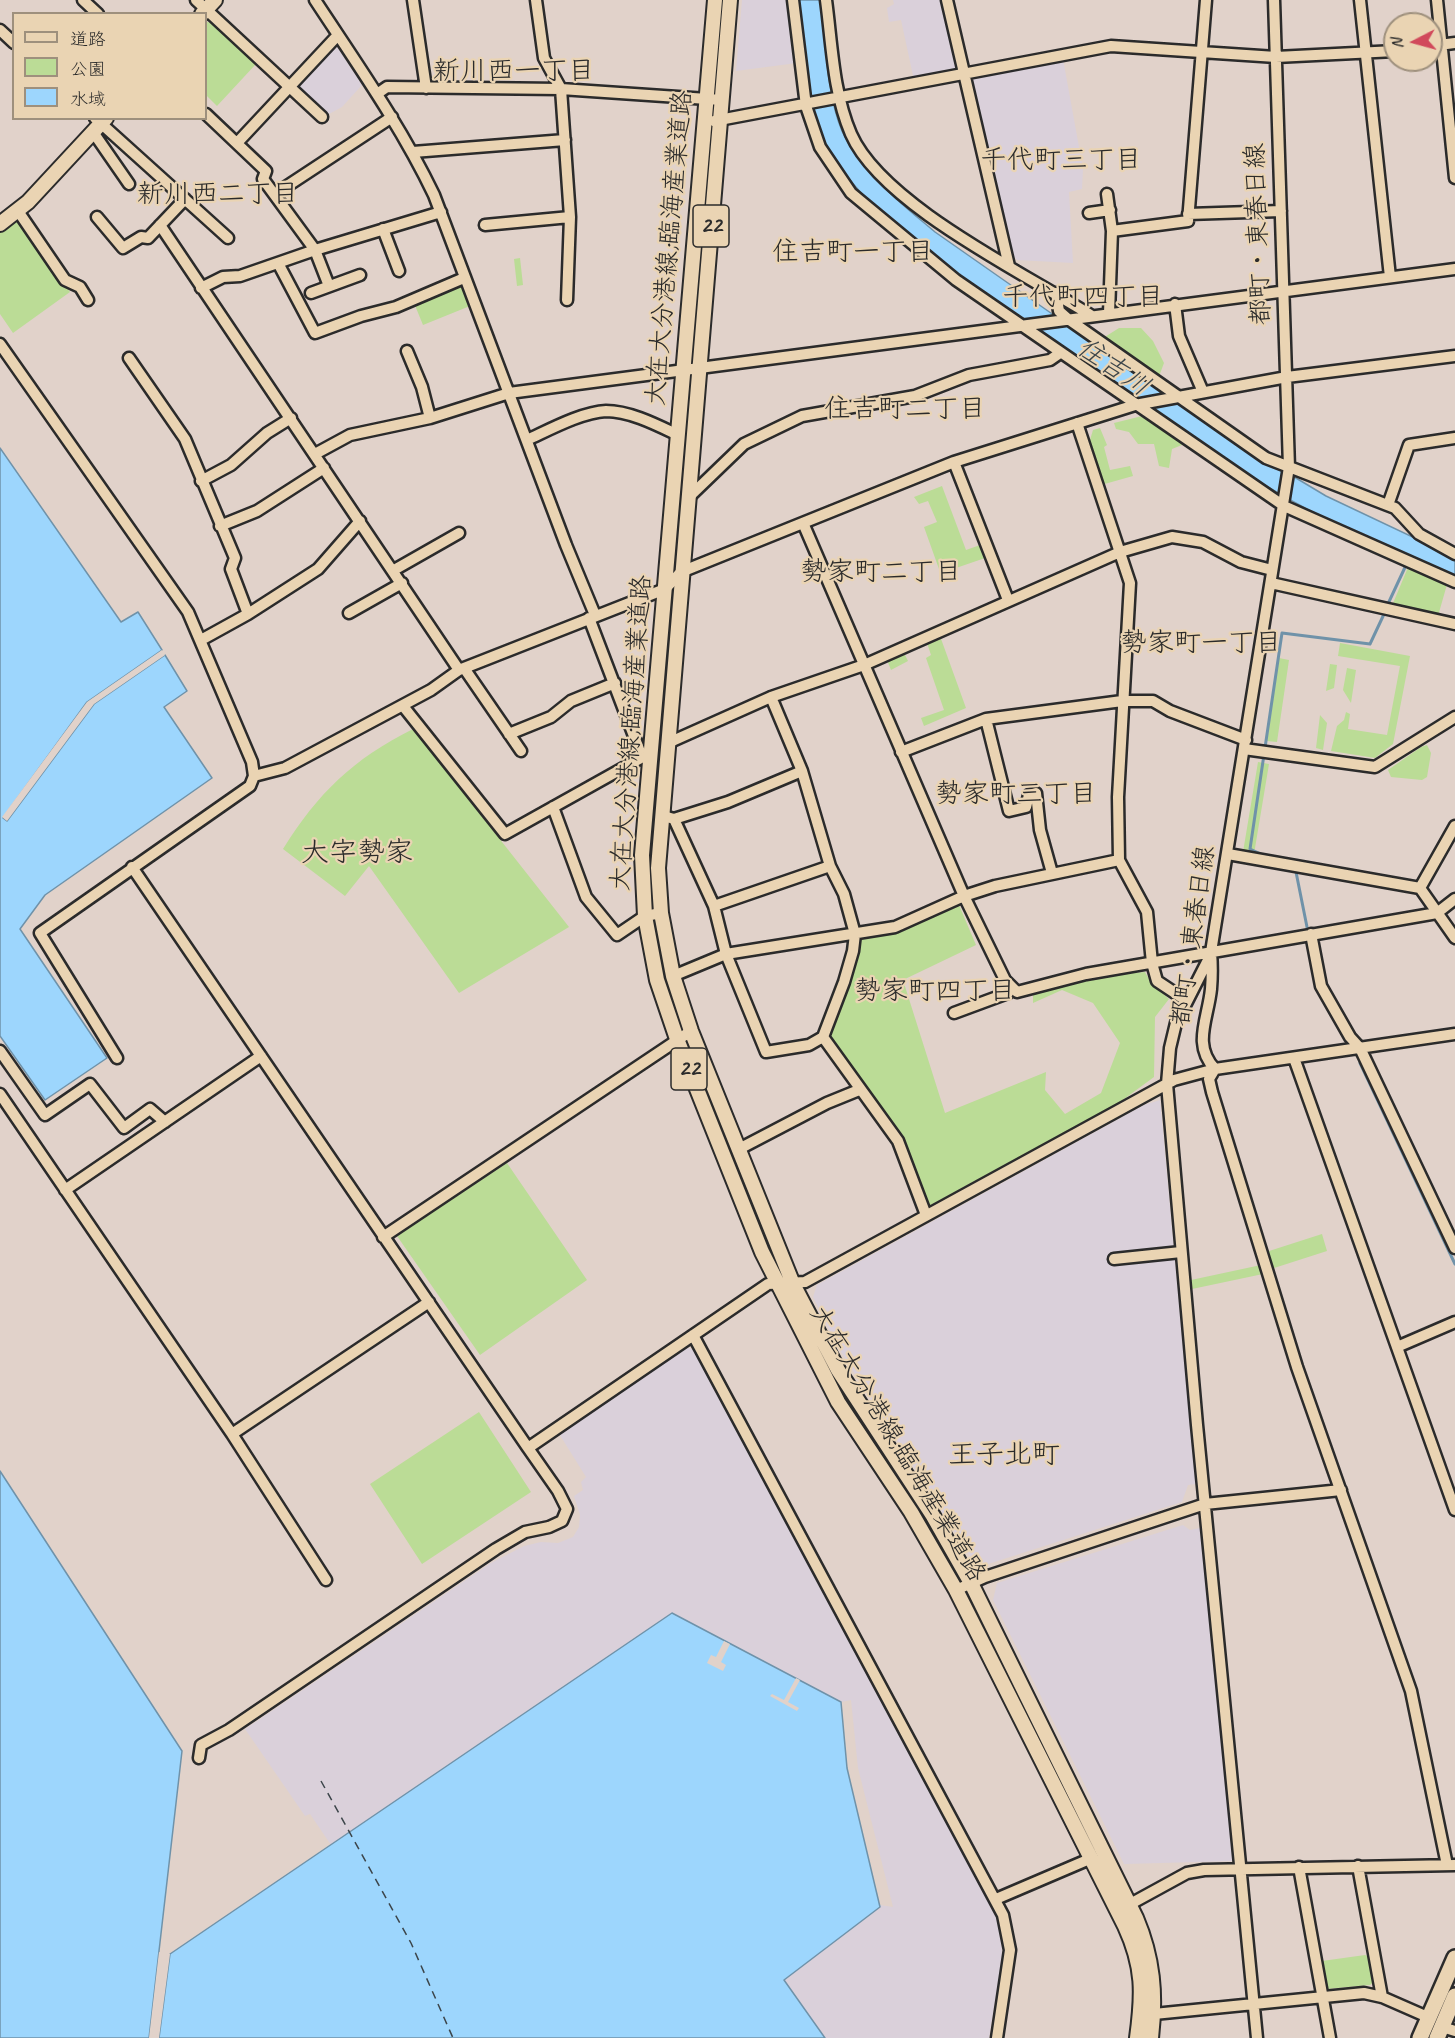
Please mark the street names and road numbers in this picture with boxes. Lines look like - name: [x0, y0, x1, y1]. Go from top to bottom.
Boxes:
- street label: 大在大分港線;臨海産業道路: [641, 89, 699, 407]
- street label: 都町・東春日線: [1240, 143, 1278, 325]
- road number: 22: [693, 205, 729, 247]
- street label: 大在大分港線;臨海産業道路: [605, 574, 659, 892]
- street label: 都町・東春日線: [1166, 844, 1222, 1028]
- road number: 22: [671, 1048, 707, 1090]
- street label: 大在大分港線;臨海産業道路: [802, 1300, 992, 1588]

